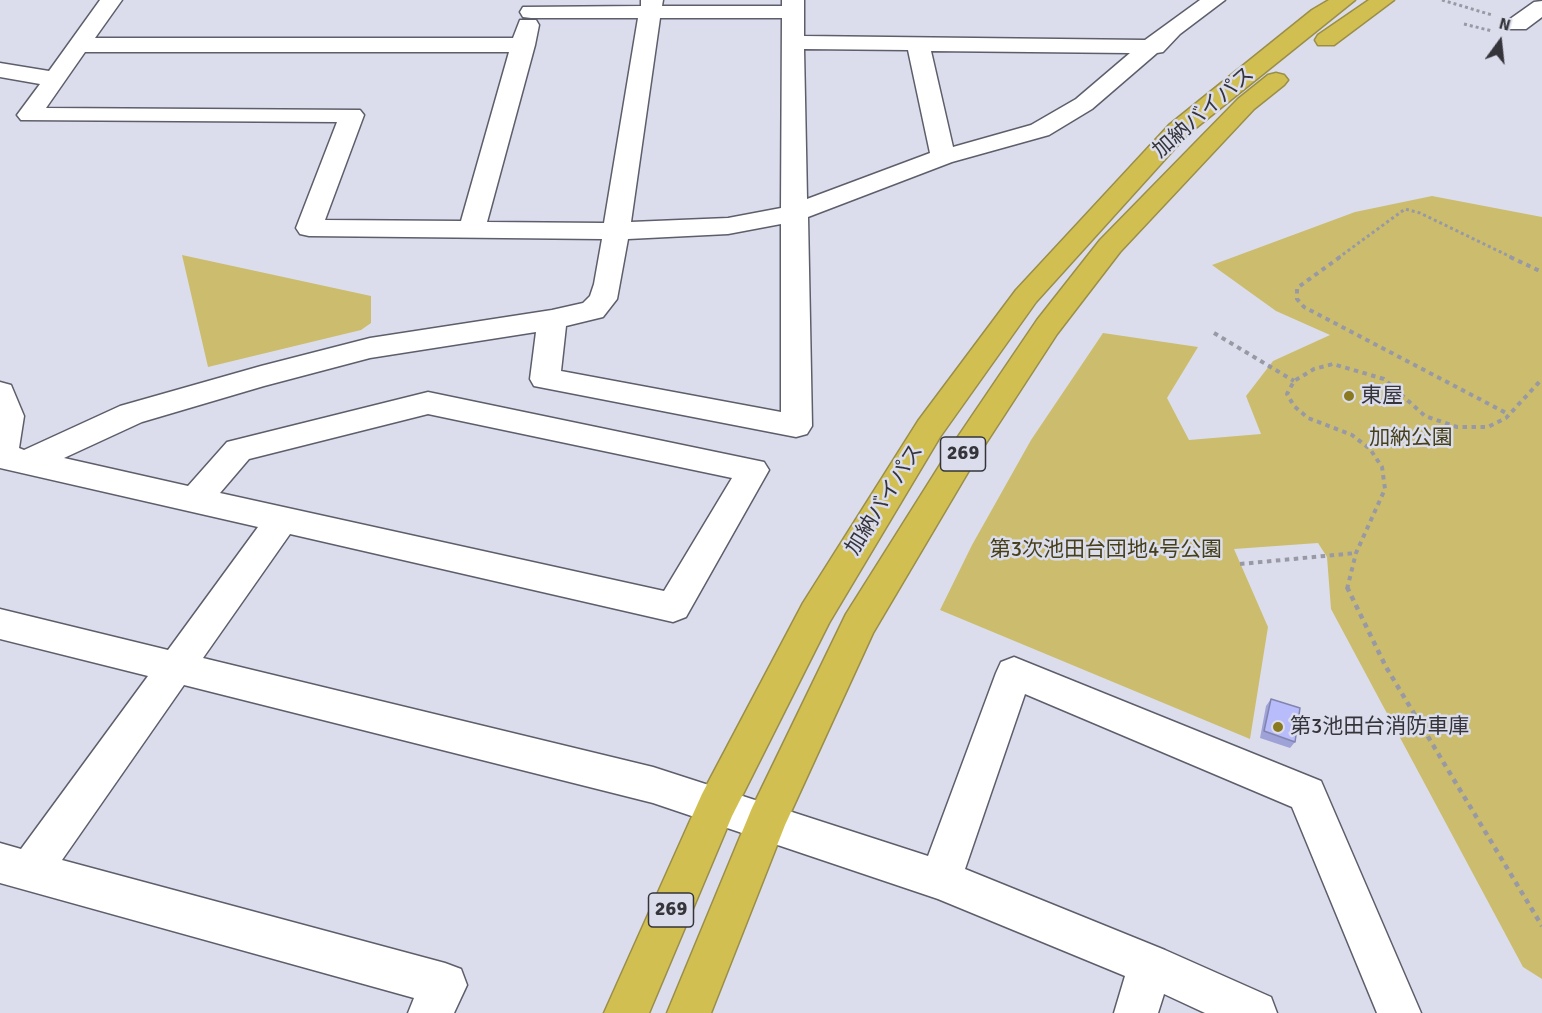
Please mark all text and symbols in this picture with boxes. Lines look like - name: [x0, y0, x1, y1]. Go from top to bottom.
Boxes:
- north arrow: [1470, 12, 1530, 72]
- text: N: [1497, 14, 1513, 36]
- street label: 加納バイパス: [1148, 62, 1260, 164]
- place label: 東屋: [1361, 383, 1403, 409]
- marker: 東屋: [1342, 389, 1356, 403]
- park label: 加納公園: [1369, 425, 1453, 451]
- road number: 269: [940, 437, 986, 471]
- street label: 加納バイパス: [841, 440, 929, 560]
- park label: 第3次池田台団地4号公園: [990, 537, 1222, 563]
- place label: 第3池田台消防車庫: [1290, 714, 1469, 740]
- marker: 第3池田台消防車庫: [1271, 720, 1285, 734]
- road number: 269: [648, 893, 694, 927]

